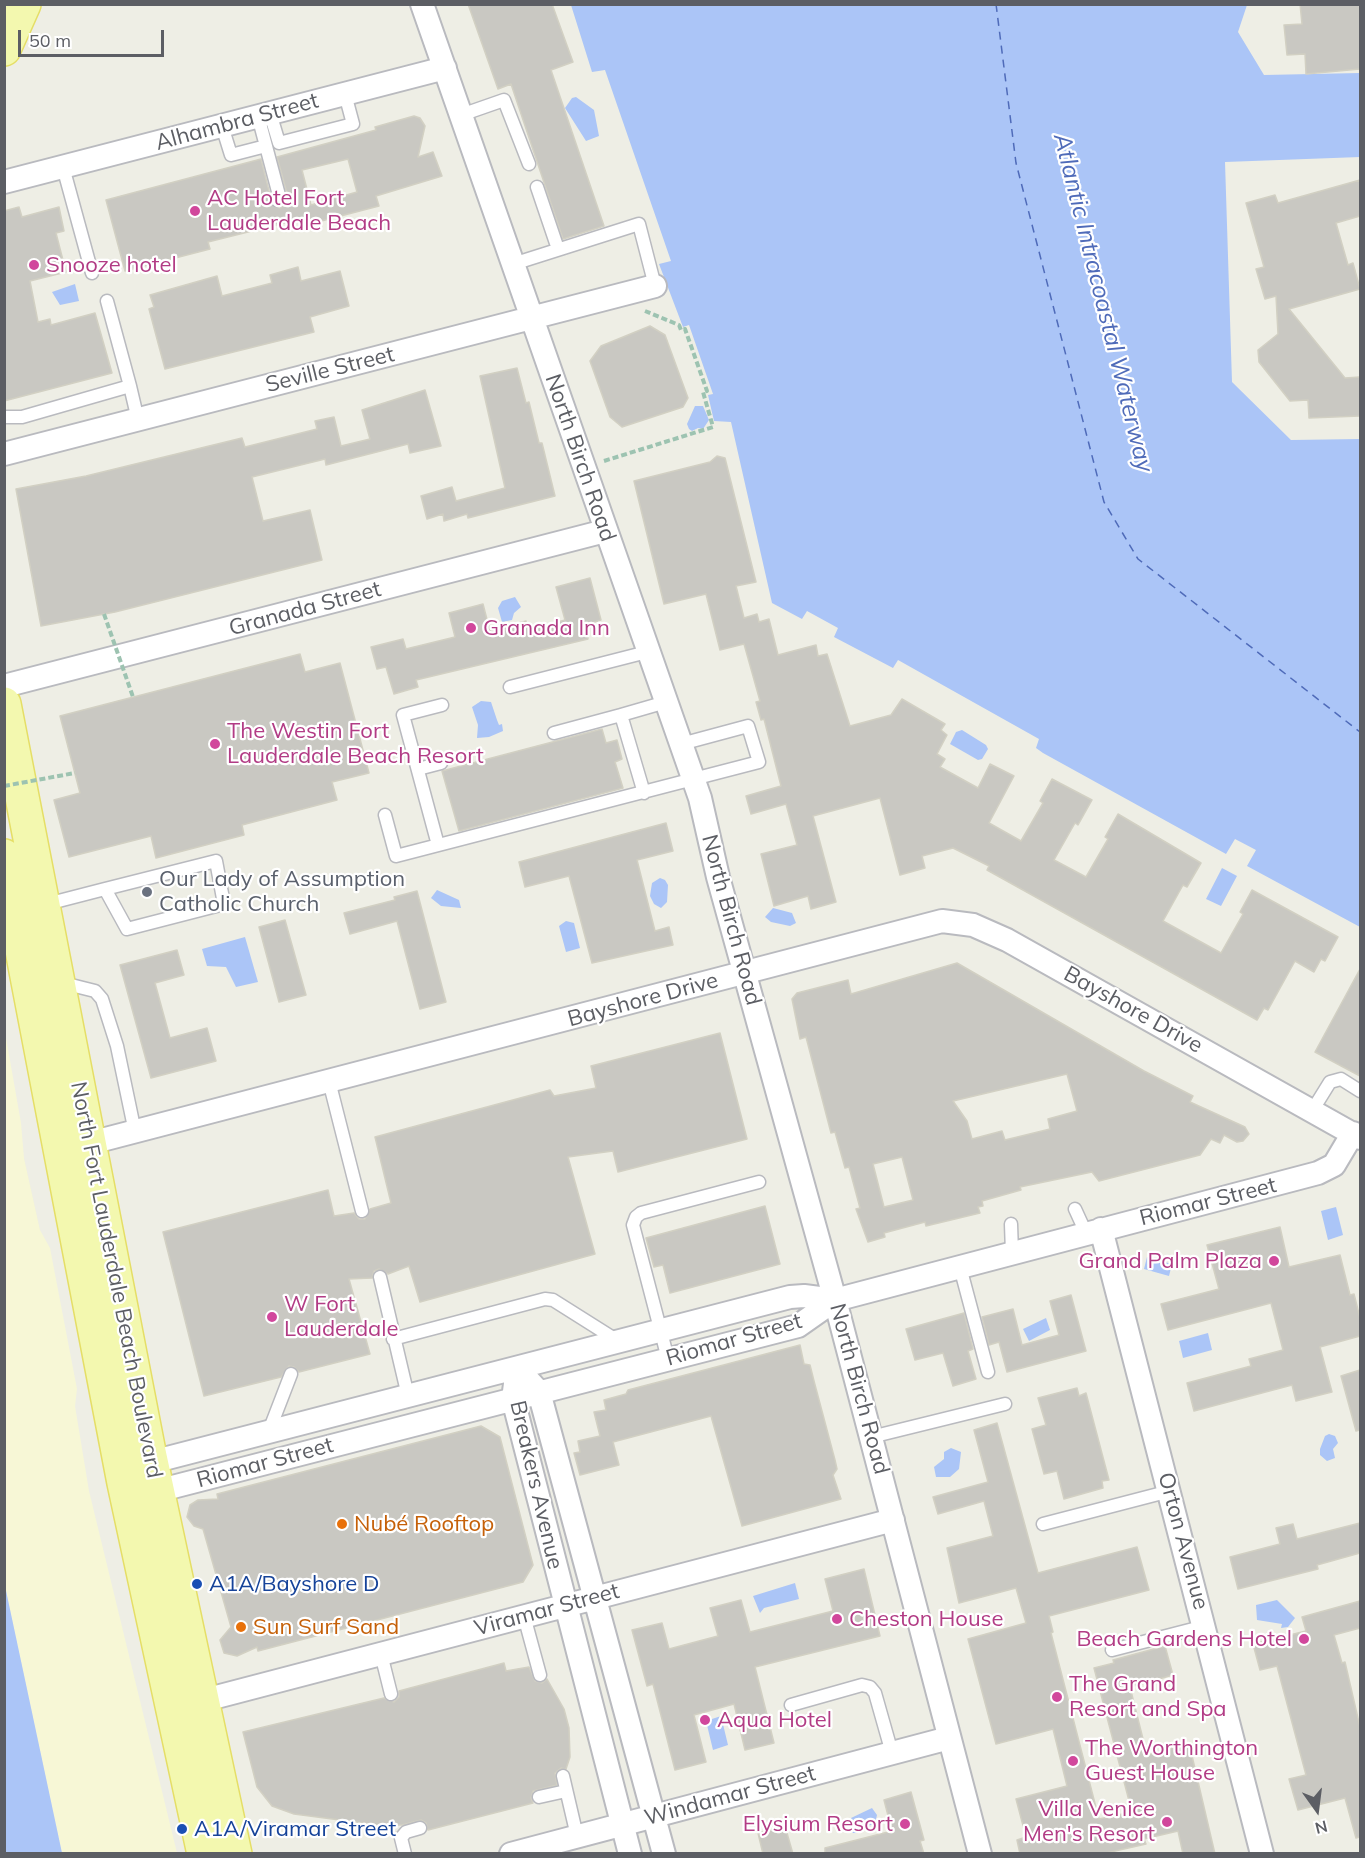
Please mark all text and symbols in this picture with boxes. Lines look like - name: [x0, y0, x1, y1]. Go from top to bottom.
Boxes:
- scale bar: [21, 18, 166, 56]
- text: 50 m: [29, 29, 71, 52]
- street label: Alhambra Street: [153, 88, 321, 156]
- water label: Atlantic Intracoastal Waterway: [1047, 131, 1159, 475]
- place label: AC Hotel Fort Lauderdale Beach: [207, 185, 391, 236]
- marker: AC Hotel Fort Lauderdale Beach: [188, 204, 202, 218]
- place label: Snooze hotel: [46, 252, 177, 278]
- marker: Snooze hotel: [27, 258, 41, 272]
- street label: Seville Street: [263, 341, 397, 399]
- street label: North Birch Road: [539, 371, 621, 545]
- street label: Granada Street: [226, 576, 384, 642]
- place label: Granada Inn: [483, 615, 610, 641]
- marker: Granada Inn: [464, 621, 478, 635]
- place label: The Westin Fort Lauderdale Beach Resort: [227, 718, 484, 770]
- marker: The Westin Fort Lauderdale Beach Resort: [208, 737, 222, 751]
- street label: North Birch Road: [696, 832, 766, 1008]
- place label: Our Lady of Assumption Catholic Church: [159, 866, 405, 918]
- marker: Our Lady of Assumption Catholic Church: [140, 885, 154, 899]
- street label: Bayshore Drive: [1059, 961, 1207, 1059]
- street label: Bayshore Drive: [565, 967, 721, 1033]
- street label: North Fort Lauderdale Beach Boulevard: [65, 1080, 167, 1480]
- street label: Riomar Street: [1137, 1172, 1279, 1232]
- place label: Grand Palm Plaza: [1078, 1248, 1262, 1274]
- marker: Grand Palm Plaza: [1267, 1254, 1281, 1268]
- place label: W Fort Lauderdale: [284, 1291, 399, 1342]
- street label: North Birch Road: [824, 1301, 894, 1477]
- street label: Riomar Street: [663, 1308, 805, 1372]
- marker: W Fort Lauderdale: [265, 1310, 279, 1324]
- street label: Breakers Avenue: [504, 1398, 568, 1572]
- street label: Riomar Street: [194, 1432, 336, 1494]
- street label: Orton Avenue: [1152, 1470, 1214, 1612]
- place label: Nubé Rooftop: [354, 1511, 494, 1537]
- marker: Nubé Rooftop: [335, 1517, 349, 1531]
- place label: A1A/Bayshore D: [209, 1571, 379, 1597]
- marker: A1A/Bayshore D: [190, 1577, 204, 1591]
- street label: Viramar Street: [472, 1578, 622, 1642]
- place label: Cheston House: [849, 1606, 1003, 1632]
- marker: Cheston House: [830, 1612, 844, 1626]
- place label: Sun Surf Sand: [253, 1614, 399, 1640]
- marker: Sun Surf Sand: [234, 1620, 248, 1634]
- place label: Beach Gardens Hotel: [1076, 1626, 1292, 1652]
- marker: Beach Gardens Hotel: [1297, 1632, 1311, 1646]
- place label: The Grand Resort and Spa: [1069, 1671, 1227, 1723]
- marker: The Grand Resort and Spa: [1050, 1690, 1064, 1704]
- place label: Aqua Hotel: [717, 1707, 832, 1733]
- marker: Aqua Hotel: [698, 1713, 712, 1727]
- place label: The Worthington Guest House: [1085, 1735, 1258, 1786]
- marker: The Worthington Guest House: [1066, 1754, 1080, 1768]
- street label: Windamar Street: [642, 1760, 818, 1832]
- north arrow: [1287, 1780, 1347, 1840]
- place label: Villa Venice Men's Resort: [1023, 1796, 1155, 1848]
- place label: Elysium Resort: [743, 1811, 893, 1837]
- marker: Villa Venice Men's Resort: [1160, 1815, 1174, 1829]
- place label: A1A/Viramar Street: [194, 1816, 396, 1842]
- text: N: [1313, 1816, 1330, 1839]
- marker: Elysium Resort: [898, 1817, 912, 1831]
- marker: A1A/Viramar Street: [175, 1822, 189, 1836]

